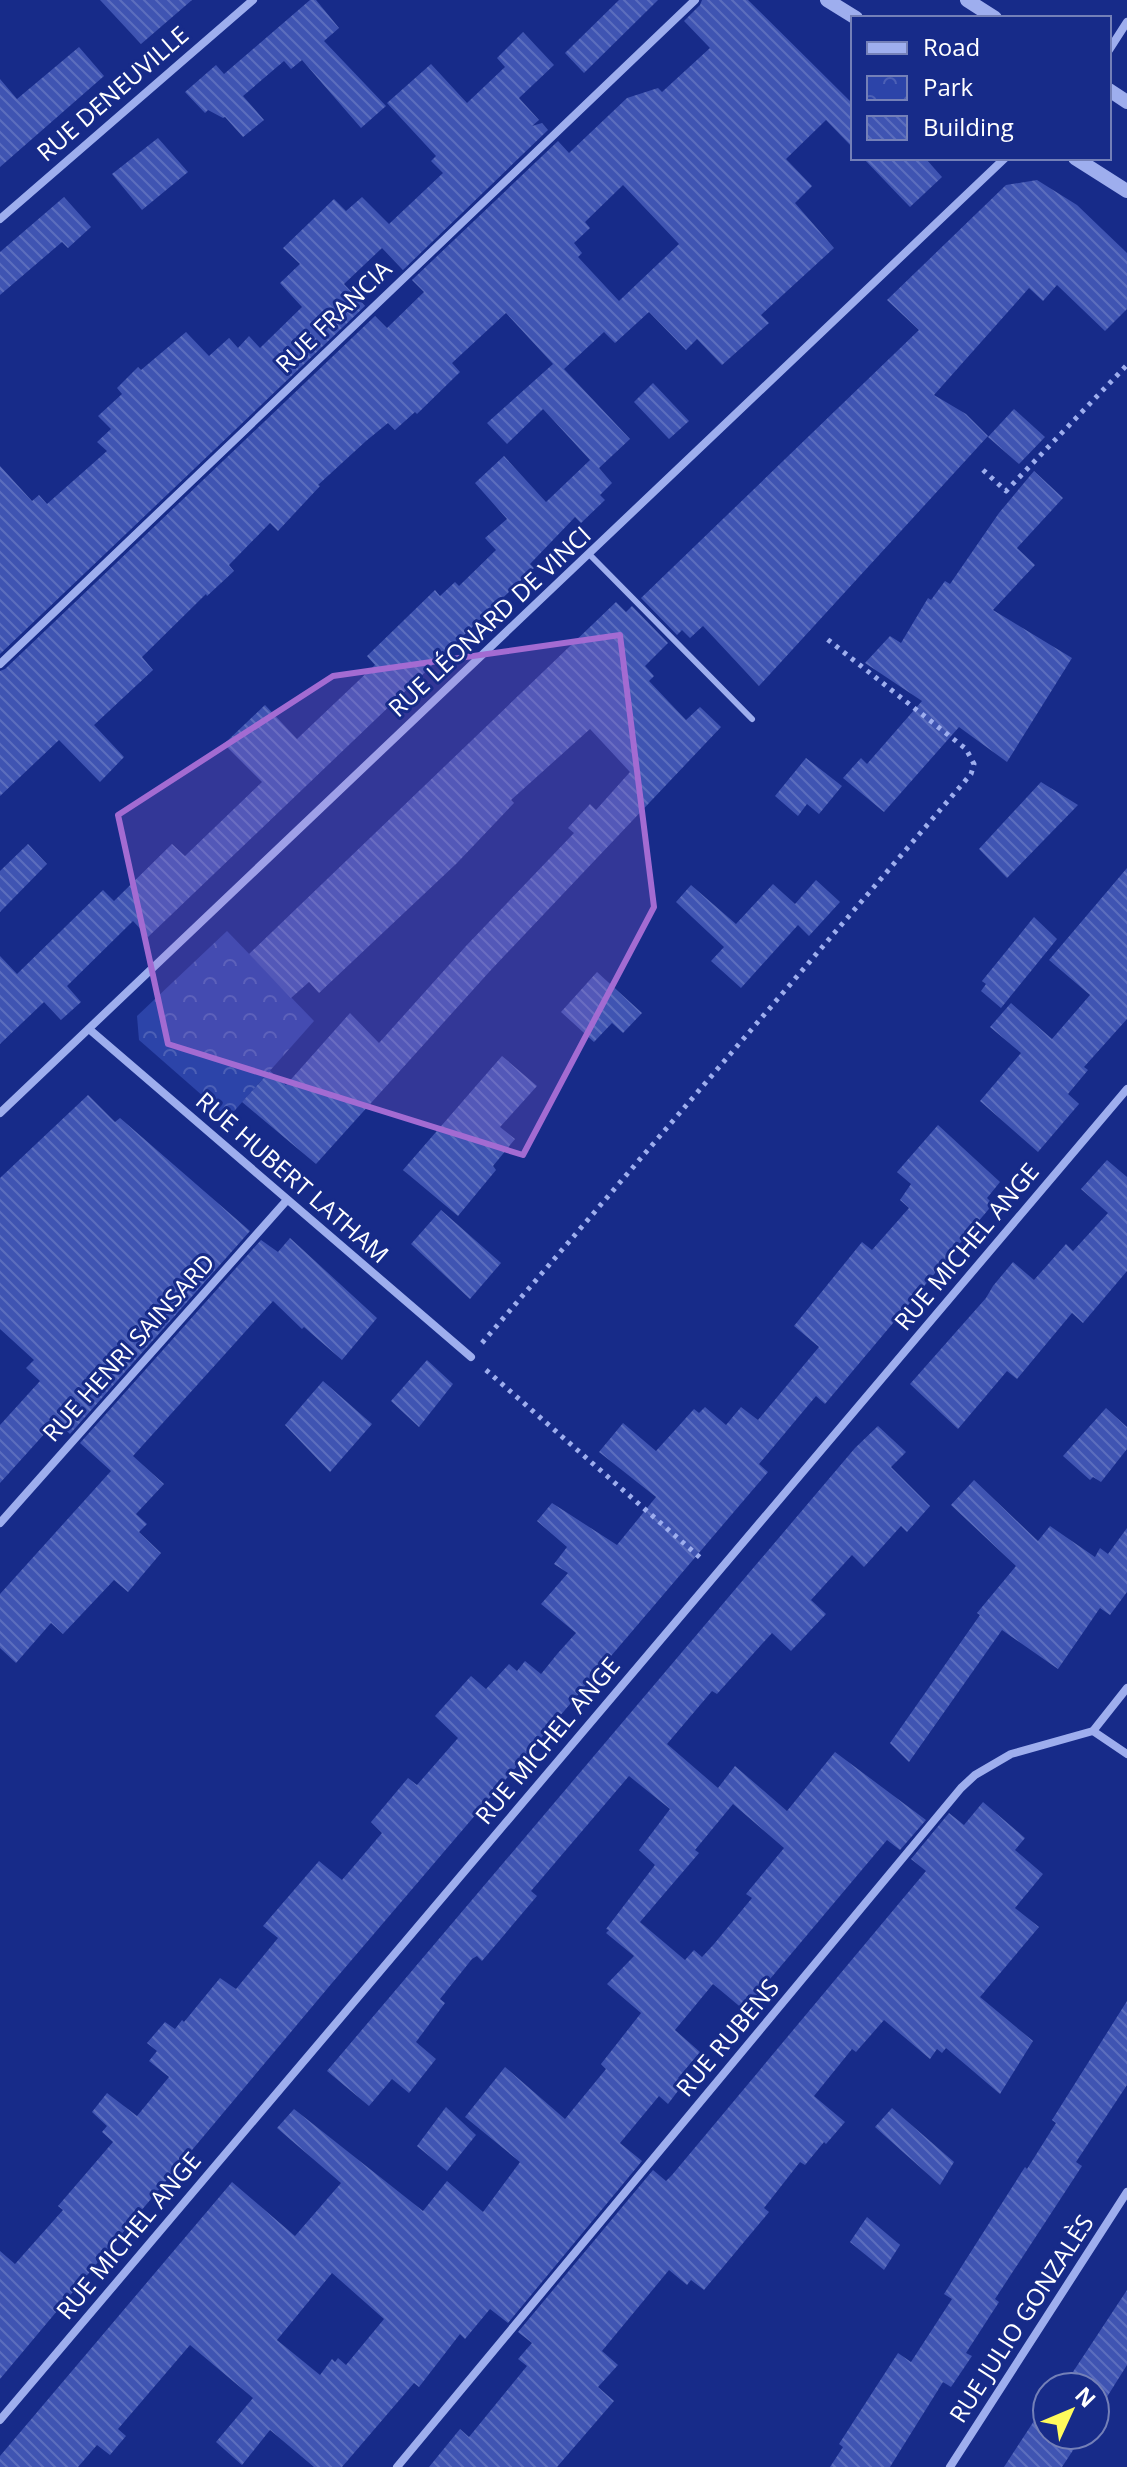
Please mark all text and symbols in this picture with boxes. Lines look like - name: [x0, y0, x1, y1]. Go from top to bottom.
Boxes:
- legend: [851, 16, 1111, 160]
- street label: RUE DENEUVILLE: [29, 18, 195, 168]
- text: Road: [923, 30, 980, 63]
- text: Park: [923, 70, 974, 103]
- text: Building: [923, 110, 1014, 143]
- street label: RUE FRANCIA: [268, 252, 399, 380]
- street label: RUE LÉONARD DE VINCI: [380, 518, 598, 724]
- street label: RUE HUBERT LATHAM: [189, 1084, 396, 1270]
- street label: RUE MICHEL ANGE: [886, 1155, 1046, 1337]
- street label: RUE HENRI SAINSARD: [35, 1246, 221, 1448]
- street label: RUE MICHEL ANGE: [467, 1649, 627, 1831]
- street label: RUE RUBENS: [668, 1971, 786, 2103]
- street label: RUE MICHEL ANGE: [48, 2144, 208, 2326]
- street label: RUE JULIO GONZALÈS: [944, 2210, 1100, 2428]
- north arrow: [1031, 2371, 1111, 2451]

